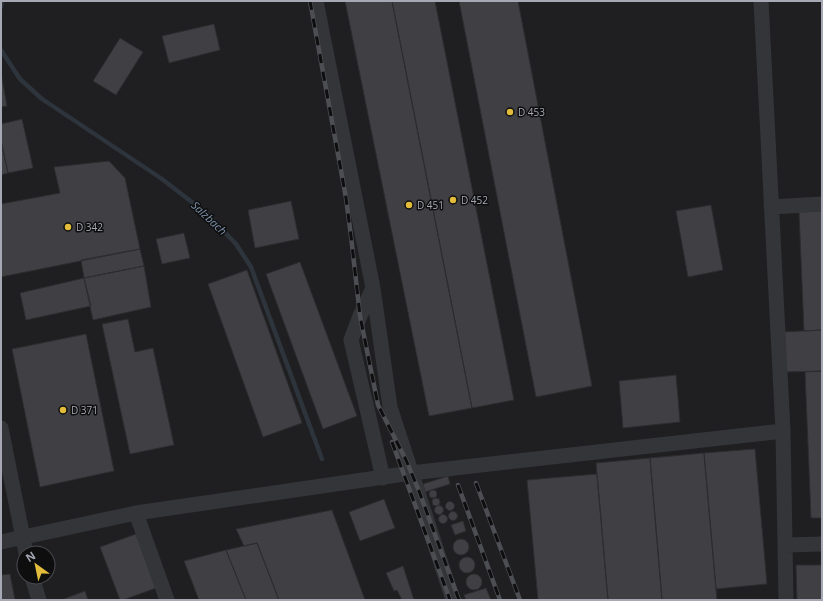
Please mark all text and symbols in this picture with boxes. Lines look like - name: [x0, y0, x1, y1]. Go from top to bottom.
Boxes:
- place label: D 453: [518, 105, 545, 119]
- marker: D 453: [505, 107, 515, 117]
- place label: D 452: [461, 193, 488, 207]
- marker: D 452: [448, 195, 458, 205]
- water label: Salzbach: [188, 197, 230, 238]
- place label: D 451: [417, 198, 444, 212]
- marker: D 451: [404, 200, 414, 210]
- place label: D 342: [76, 220, 103, 234]
- marker: D 342: [63, 222, 73, 232]
- place label: D 371: [71, 403, 98, 417]
- marker: D 371: [58, 405, 68, 415]
- north arrow: [16, 545, 56, 585]
- text: N: [22, 547, 38, 565]

